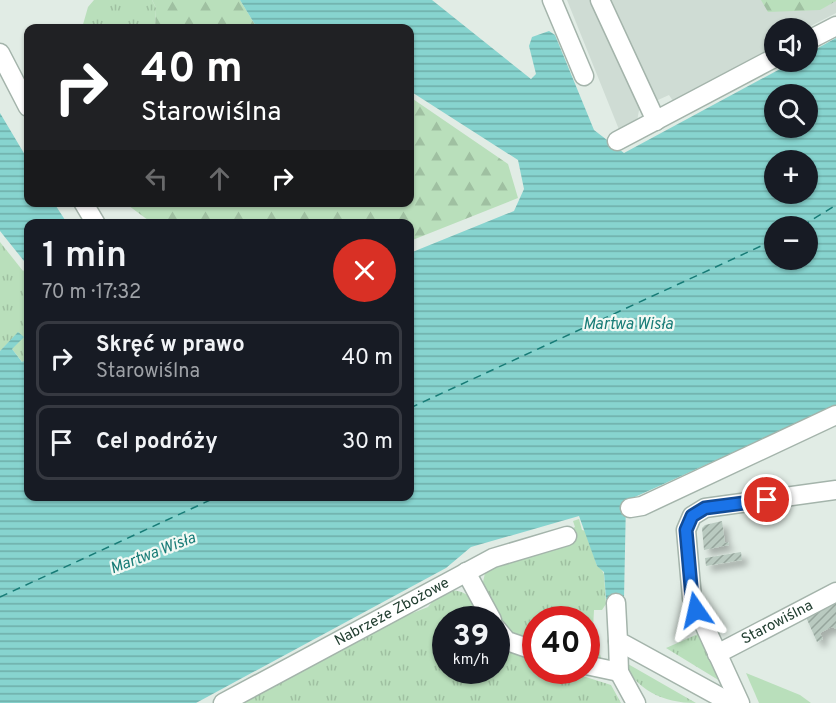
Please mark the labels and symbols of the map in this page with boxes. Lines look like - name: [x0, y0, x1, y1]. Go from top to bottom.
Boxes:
- water label: Martwa Wisła: [583, 315, 674, 335]
- pin: [741, 474, 792, 525]
- water label: Martwa Wisła: [107, 528, 199, 579]
- street label: Nabrzeże Zbożowe: [331, 574, 453, 651]
- position arrow: [664, 578, 728, 642]
- street label: Starowiślna: [738, 596, 816, 649]
- speed limit sign: 40: [522, 606, 600, 684]

